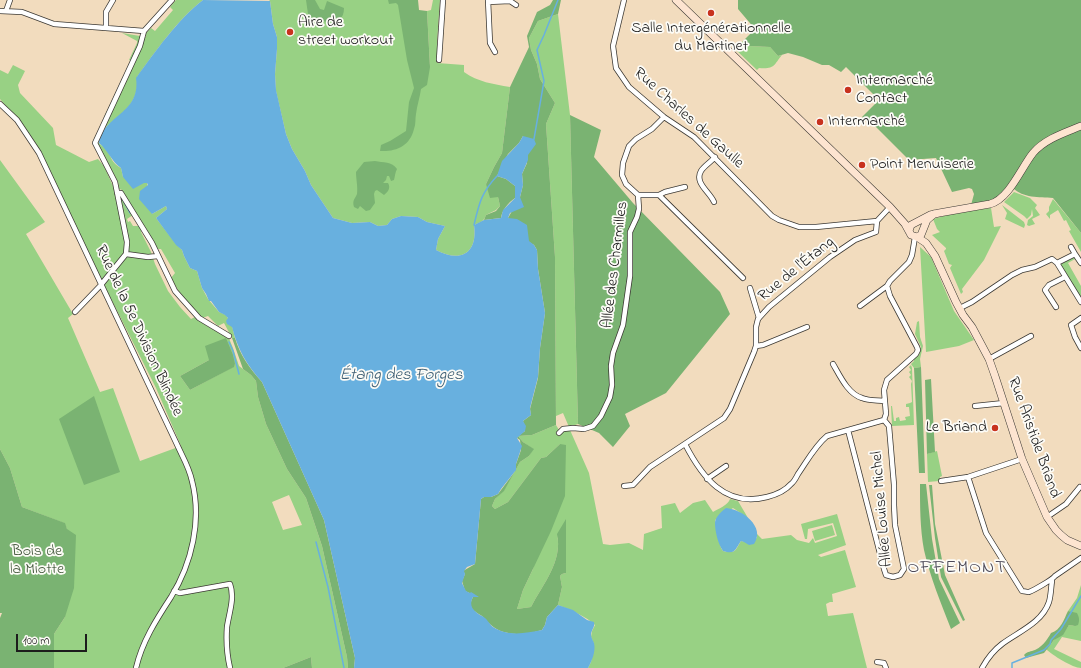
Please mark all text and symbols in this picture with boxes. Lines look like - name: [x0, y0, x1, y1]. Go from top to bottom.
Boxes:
- marker: Salle Intergénérationnelle du Martinet: [706, 8, 716, 18]
- place label: Aire de street workout: [298, 13, 394, 51]
- place label: Salle Intergénérationnelle du Martinet: [631, 19, 791, 57]
- marker: Aire de street workout: [285, 27, 295, 37]
- street label: Rue Charles de Gaulle: [629, 64, 747, 174]
- place label: Intermarché Contact: [856, 71, 933, 109]
- marker: Intermarché Contact: [843, 85, 853, 95]
- place label: Intermarché: [828, 112, 905, 132]
- marker: Intermarché: [815, 117, 825, 127]
- place label: Point Menuiserie: [870, 155, 974, 175]
- marker: Point Menuiserie: [857, 160, 867, 170]
- street label: Allée des Charmilles: [599, 200, 633, 330]
- street label: Rue de l'Étang: [755, 233, 839, 307]
- street label: Rue de la 5e Division Blindée: [90, 242, 186, 420]
- water label: Étang des Forges: [339, 366, 463, 386]
- street label: Rue Aristide Briand: [1002, 375, 1064, 501]
- place label: Le Briand: [926, 418, 987, 438]
- marker: Le Briand: [990, 423, 1000, 433]
- street label: Allée Louise Michel: [868, 450, 898, 568]
- park label: Bois de la Miotte: [10, 542, 64, 580]
- district label: OFFEMONT: [908, 558, 1006, 580]
- scale bar: [18, 626, 89, 652]
- text: 100 m: [23, 632, 50, 650]

